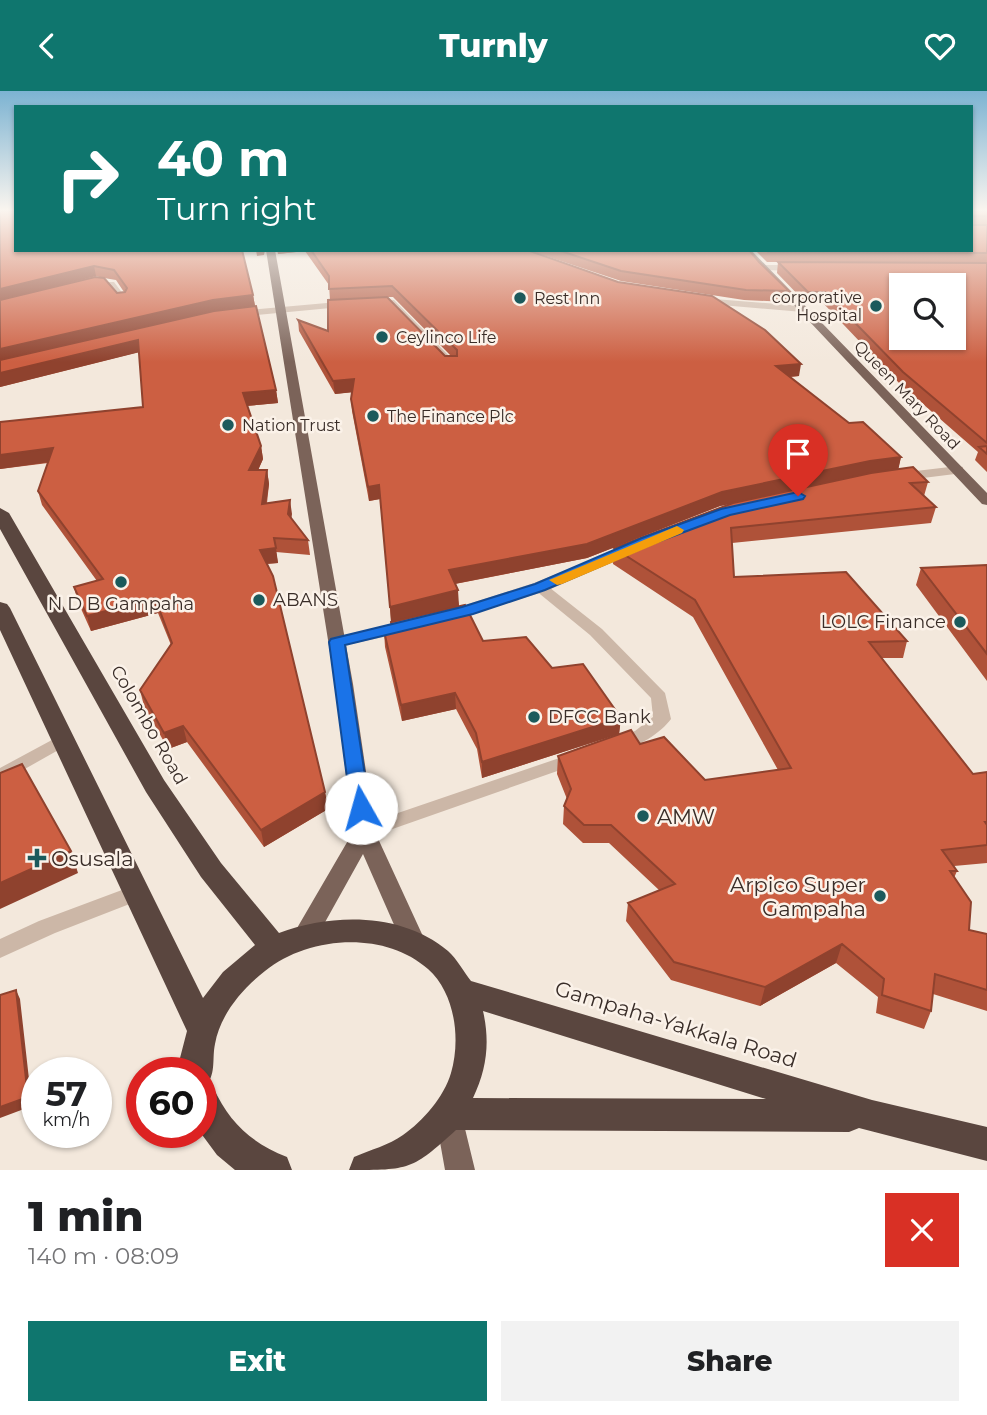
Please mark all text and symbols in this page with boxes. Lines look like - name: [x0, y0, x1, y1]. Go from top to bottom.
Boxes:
- text: Turnly: [439, 26, 548, 65]
- icon: back: [28, 27, 66, 65]
- icon: heart: [921, 27, 959, 65]
- text: 40 m: [157, 129, 289, 188]
- icon: right: [42, 133, 133, 224]
- text: Turn right: [157, 189, 317, 228]
- map controls: [889, 273, 966, 350]
- button: search: [889, 273, 966, 350]
- place label: corporative Hospital: [772, 288, 862, 325]
- place label: Rest Inn: [534, 289, 600, 308]
- marker: Rest Inn: [512, 290, 528, 306]
- marker: corporative Hospital: [868, 298, 884, 314]
- place label: Ceylinco Life: [396, 328, 496, 347]
- marker: Ceylinco Life: [374, 329, 390, 345]
- street label: Queen Mary Road: [850, 337, 964, 453]
- place label: The Finance Plc: [387, 407, 514, 426]
- marker: The Finance Plc: [365, 408, 381, 424]
- place label: Nation Trust: [242, 416, 341, 435]
- marker: Nation Trust: [220, 417, 236, 433]
- pin: [768, 424, 828, 496]
- icon: arrive: [779, 435, 817, 473]
- marker: N D B Gampaha: [113, 574, 129, 590]
- place label: ABANS: [273, 589, 338, 611]
- marker: ABANS: [251, 592, 267, 608]
- place label: N D B Gampaha: [48, 593, 194, 615]
- place label: LOLC Finance: [821, 611, 946, 633]
- marker: LOLC Finance: [952, 614, 968, 630]
- street label: Colombo Road: [106, 661, 192, 789]
- place label: DFCC Bank: [548, 706, 651, 728]
- marker: DFCC Bank: [526, 709, 542, 725]
- position arrow: [324, 771, 398, 845]
- place label: AMW: [657, 804, 715, 829]
- marker: AMW: [635, 808, 651, 824]
- place label: Osusala: [51, 846, 134, 871]
- marker: Osusala: [29, 850, 45, 866]
- place label: Arpico Super Gampaha: [730, 872, 866, 921]
- marker: Arpico Super Gampaha: [872, 888, 888, 904]
- street label: Gampaha-Yakkala Road: [552, 975, 800, 1073]
- speed limit sign: 60: [126, 1057, 217, 1148]
- text: 57: [45, 1072, 88, 1115]
- text: km/h: [42, 1109, 91, 1131]
- text: 1 min: [28, 1190, 144, 1242]
- button: close: [885, 1193, 959, 1267]
- text: 140 m · 08:09: [28, 1242, 179, 1270]
- button: Exit: [28, 1321, 487, 1401]
- button: Share: [501, 1321, 959, 1401]

